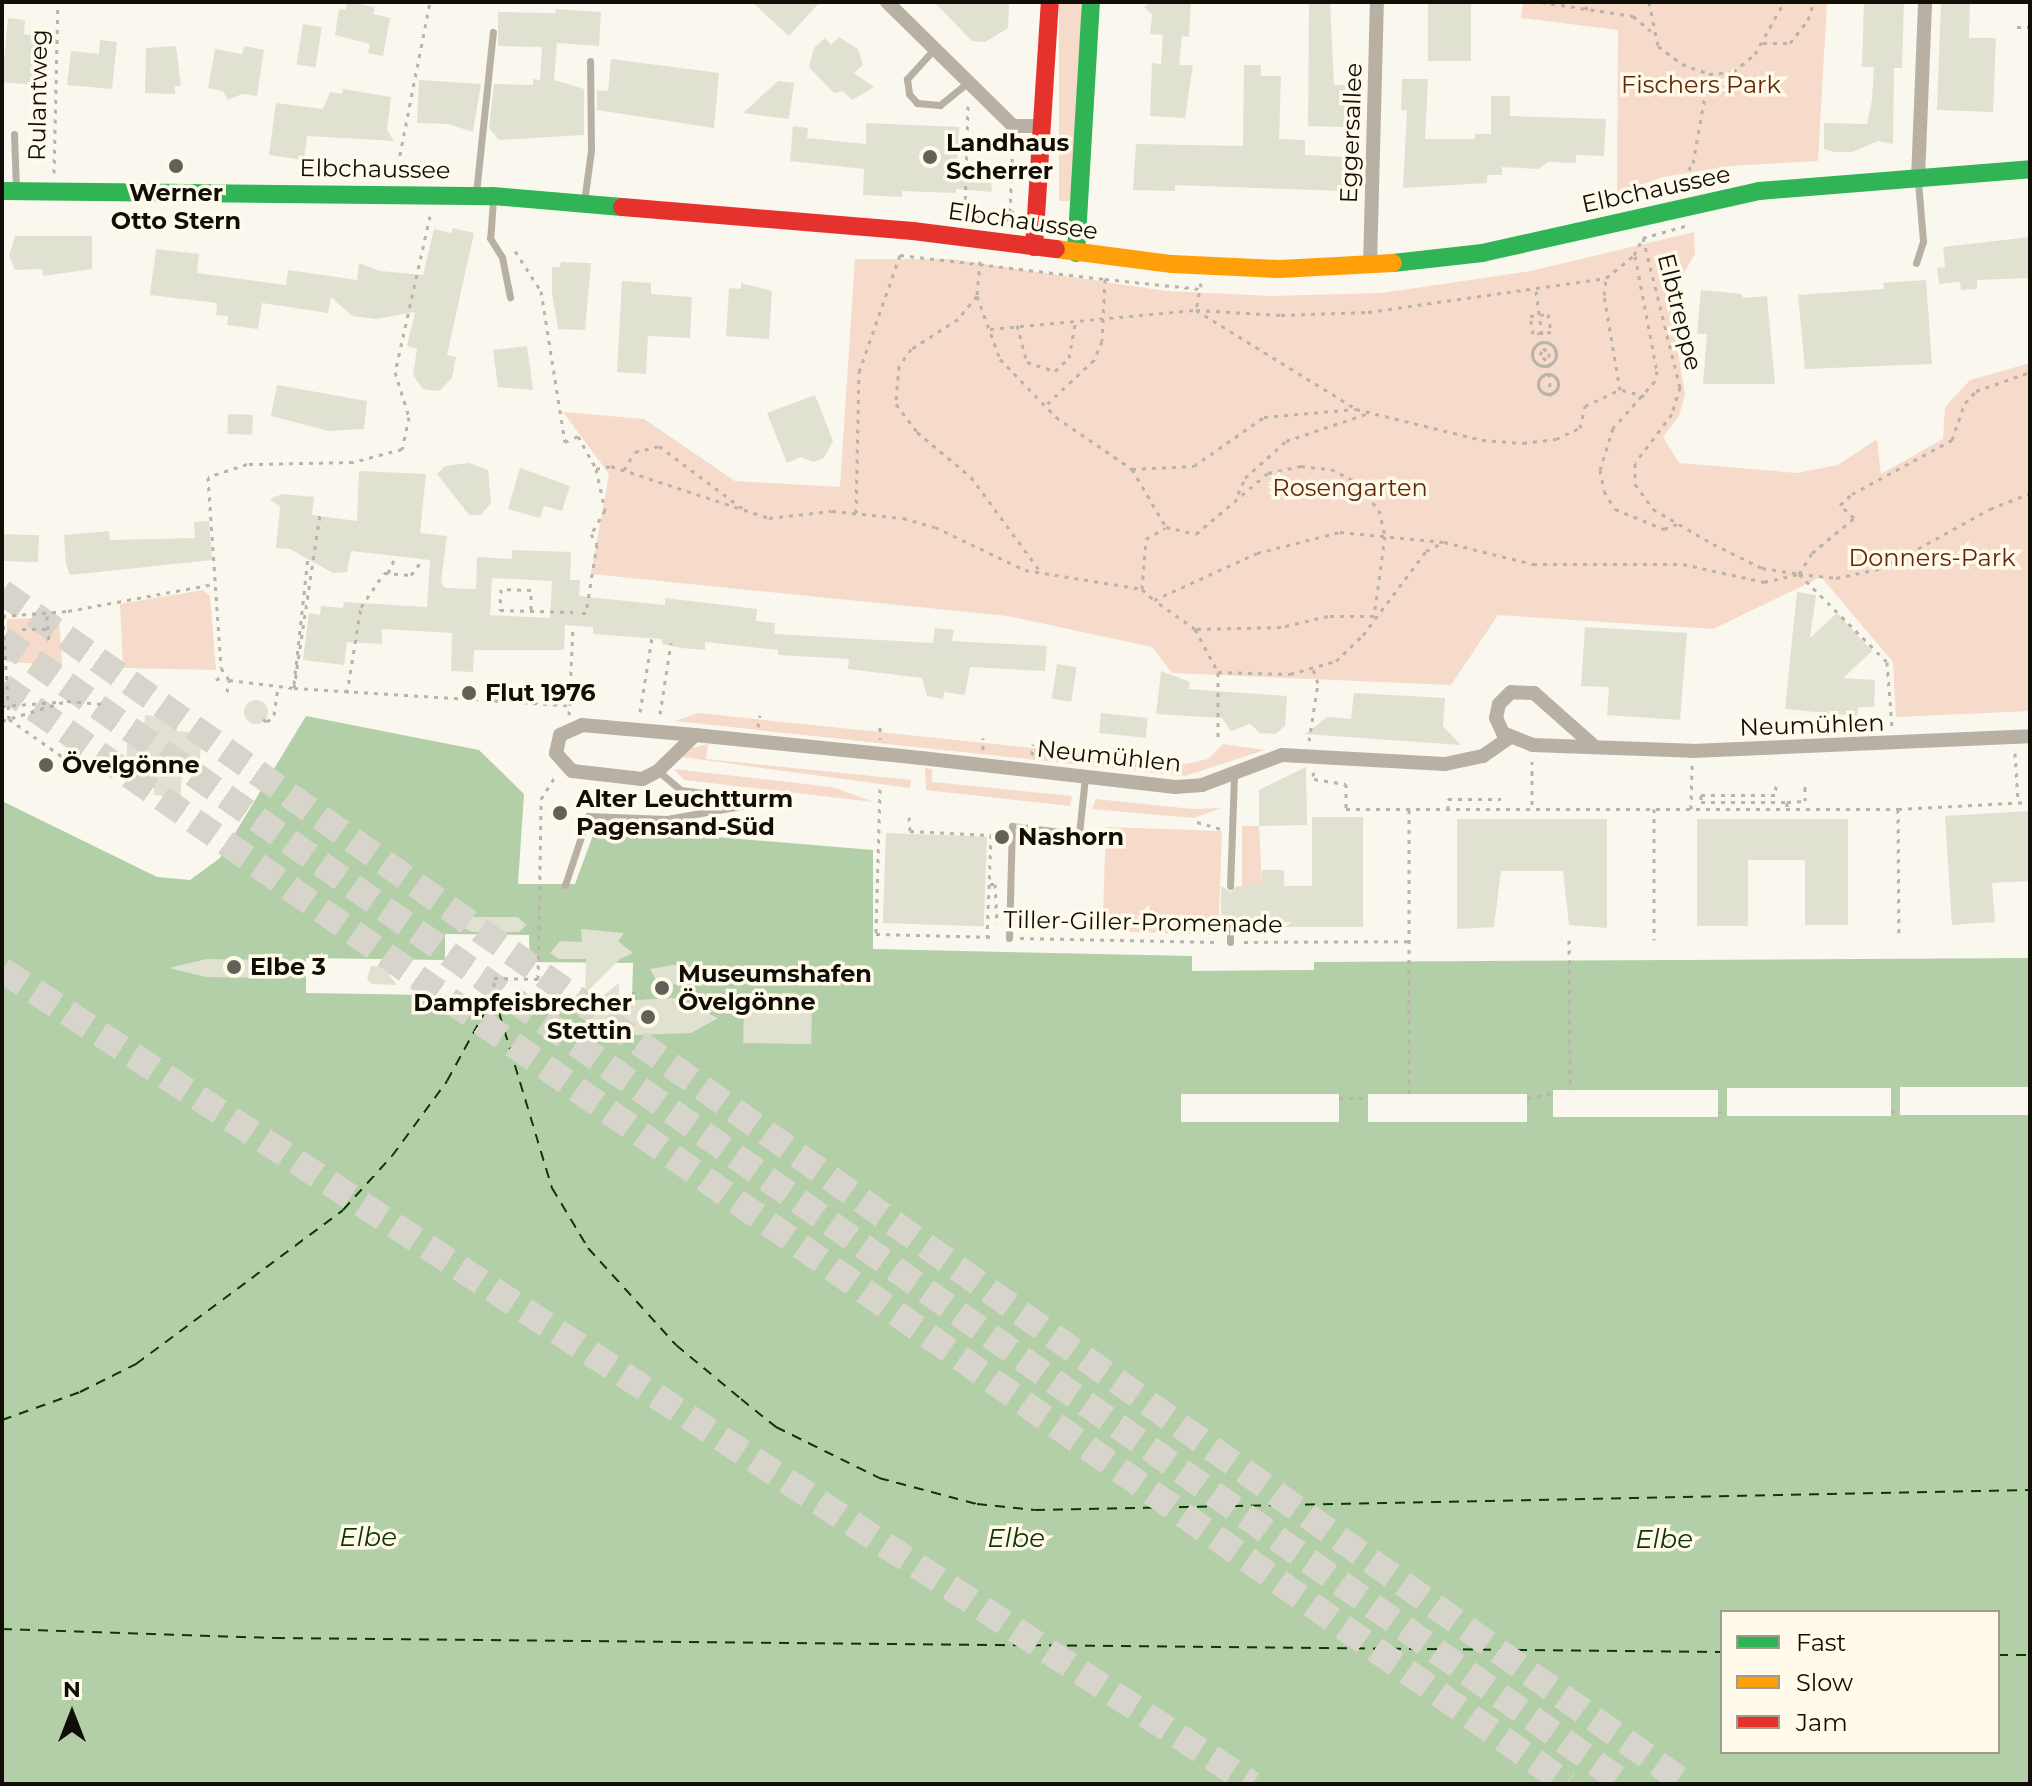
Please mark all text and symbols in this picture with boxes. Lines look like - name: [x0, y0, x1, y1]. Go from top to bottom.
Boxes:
- street label: Rulantweg: [22, 29, 54, 161]
- street label: Eggersallee: [1334, 62, 1368, 204]
- park label: Fischers Park: [1621, 71, 1781, 99]
- place label: Landhaus Scherrer: [946, 129, 1069, 185]
- marker: Landhaus Scherrer: [921, 148, 939, 166]
- street label: Elbchaussee: [299, 153, 451, 185]
- marker: Werner Otto Stern: [167, 157, 185, 175]
- street label: Elbchaussee: [1579, 159, 1733, 219]
- place label: Werner Otto Stern: [111, 179, 241, 235]
- street label: Elbchaussee: [946, 196, 1100, 246]
- street label: Elbtreppe: [1652, 251, 1708, 373]
- park label: Rosengarten: [1272, 474, 1428, 502]
- park label: Donners-Park: [1848, 544, 2016, 572]
- place label: Flut 1976: [485, 679, 596, 707]
- marker: Flut 1976: [460, 684, 478, 702]
- street label: Neumühlen: [1739, 708, 1885, 742]
- street label: Neumühlen: [1035, 734, 1183, 778]
- place label: Övelgönne: [62, 751, 200, 779]
- marker: Övelgönne: [37, 756, 55, 774]
- place label: Alter Leuchtturm Pagensand-Süd: [576, 785, 793, 841]
- marker: Alter Leuchtturm Pagensand-Süd: [551, 804, 569, 822]
- place label: Nashorn: [1018, 823, 1124, 851]
- marker: Nashorn: [993, 828, 1011, 846]
- street label: Tiller-Giller-Promenade: [1003, 905, 1283, 939]
- place label: Elbe 3: [250, 953, 326, 981]
- marker: Elbe 3: [225, 958, 243, 976]
- place label: Museumshafen Övelgönne: [678, 960, 872, 1016]
- marker: Museumshafen Övelgönne: [653, 979, 671, 997]
- place label: Dampfeisbrecher Stettin: [413, 989, 632, 1045]
- marker: Dampfeisbrecher Stettin: [639, 1008, 657, 1026]
- water label: Elbe: [339, 1522, 397, 1554]
- water label: Elbe: [987, 1523, 1045, 1555]
- water label: Elbe: [1635, 1524, 1693, 1556]
- legend: [1720, 1610, 2000, 1754]
- text: Fast: [1796, 1628, 1846, 1657]
- text: Slow: [1796, 1668, 1853, 1697]
- north arrow: [32, 1674, 112, 1754]
- text: N: [63, 1676, 81, 1703]
- text: Jam: [1796, 1708, 1848, 1737]

